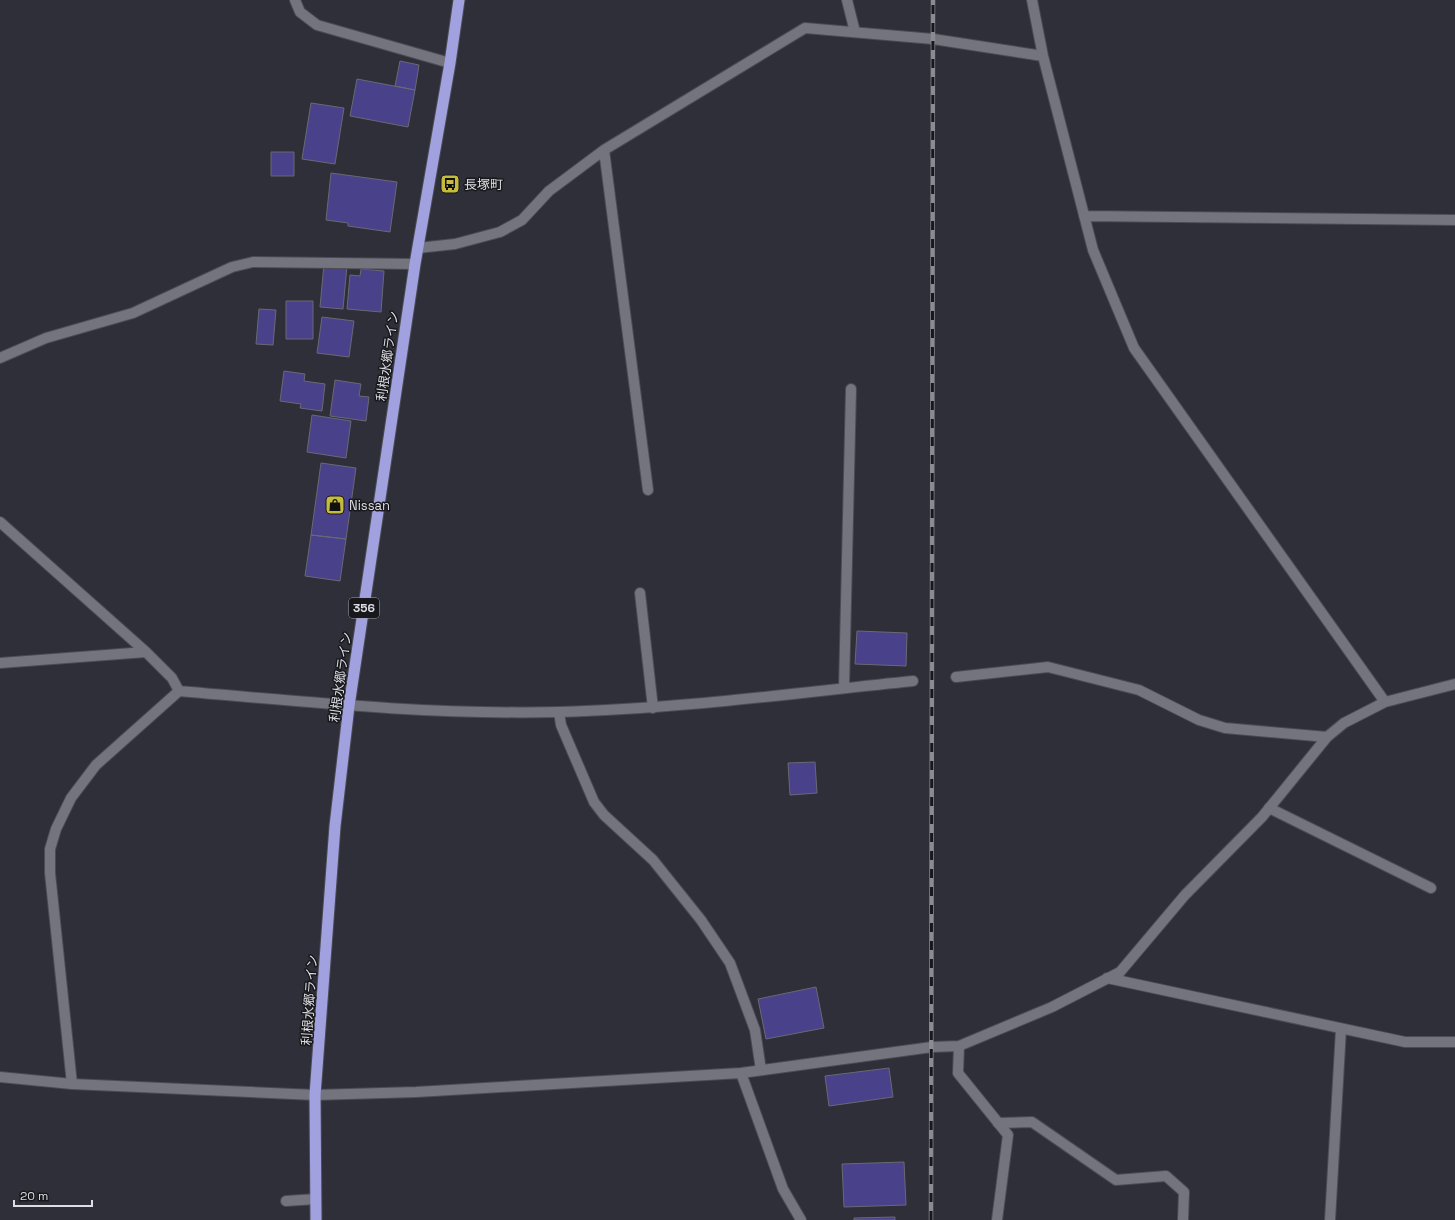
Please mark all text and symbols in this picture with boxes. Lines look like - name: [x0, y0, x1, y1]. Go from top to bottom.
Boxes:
- bus stop icon: 長塚町: [439, 173, 461, 195]
- place label: 長塚町: [464, 176, 503, 193]
- street label: 利根水郷ライン: [373, 310, 402, 402]
- shop icon: Nissan: [324, 494, 346, 516]
- place label: Nissan: [349, 497, 390, 514]
- road number: 356: [349, 598, 379, 618]
- street label: 利根水郷ライン: [326, 631, 355, 723]
- street label: 利根水郷ライン: [298, 954, 321, 1046]
- scale bar: [14, 1182, 92, 1208]
- text: 20 m: [20, 1188, 48, 1204]

